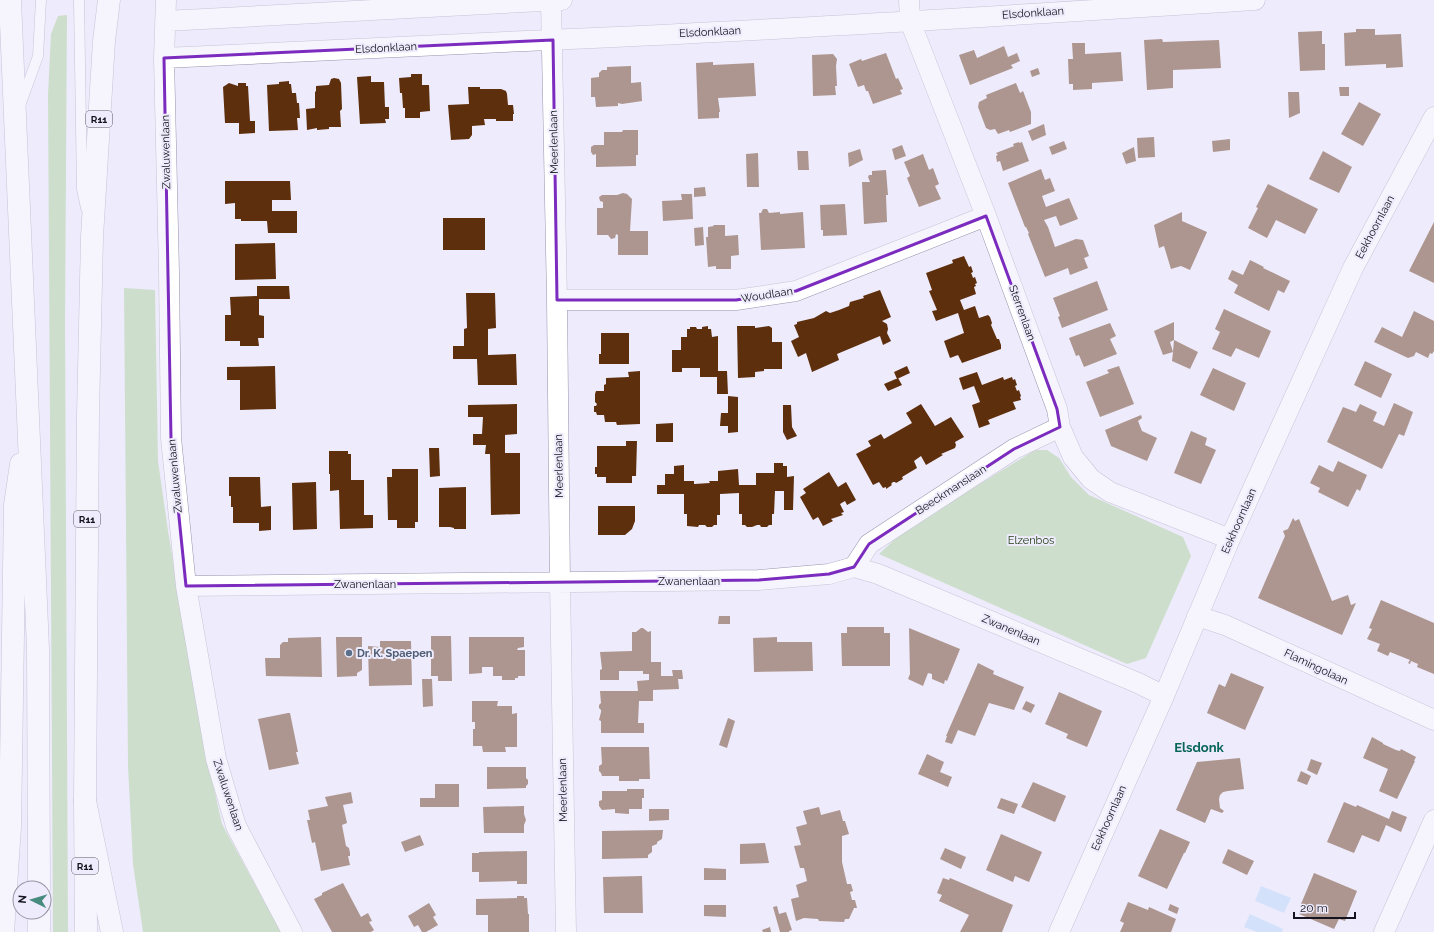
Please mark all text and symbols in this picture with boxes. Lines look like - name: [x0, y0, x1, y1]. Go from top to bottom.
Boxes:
- street label: Elsdonklaan: [1002, 4, 1064, 22]
- street label: Elsdonklaan: [679, 24, 741, 40]
- street label: Elsdonklaan: [355, 40, 417, 56]
- street label: Meerlenlaan: [547, 110, 561, 174]
- road number: R11: [86, 111, 112, 127]
- street label: Zwaluwenlaan: [159, 115, 173, 189]
- street label: Eekhoornlaan: [1353, 193, 1397, 261]
- street label: Sterrenlaan: [1006, 283, 1038, 343]
- street label: Woudlaan: [740, 285, 794, 305]
- street label: Meerlenlaan: [552, 434, 566, 498]
- street label: Zwaluwenlaan: [165, 439, 185, 513]
- street label: Beeckmanslaan: [913, 462, 989, 518]
- street label: Eekhoornlaan: [1219, 486, 1259, 556]
- road number: R11: [74, 511, 100, 527]
- park label: Elzenbos: [1008, 534, 1054, 547]
- street label: Zwanenlaan: [658, 575, 720, 588]
- street label: Zwanenlaan: [334, 578, 396, 591]
- street label: Zwanenlaan: [980, 612, 1042, 648]
- place label: Dr. K. Spaepen: [357, 647, 433, 660]
- street label: Flamingolaan: [1282, 647, 1350, 687]
- marker: Dr. K. Spaepen: [344, 648, 354, 658]
- district label: Elsdonk: [1174, 740, 1225, 755]
- street label: Zwaluwenlaan: [210, 758, 246, 832]
- street label: Meerlenlaan: [556, 758, 570, 822]
- street label: Eekhoornlaan: [1089, 783, 1129, 853]
- road number: R11: [72, 858, 98, 874]
- north arrow: [12, 880, 52, 920]
- text: N: [16, 894, 29, 904]
- scale bar: [1294, 894, 1355, 920]
- text: 20 m: [1300, 901, 1328, 915]

